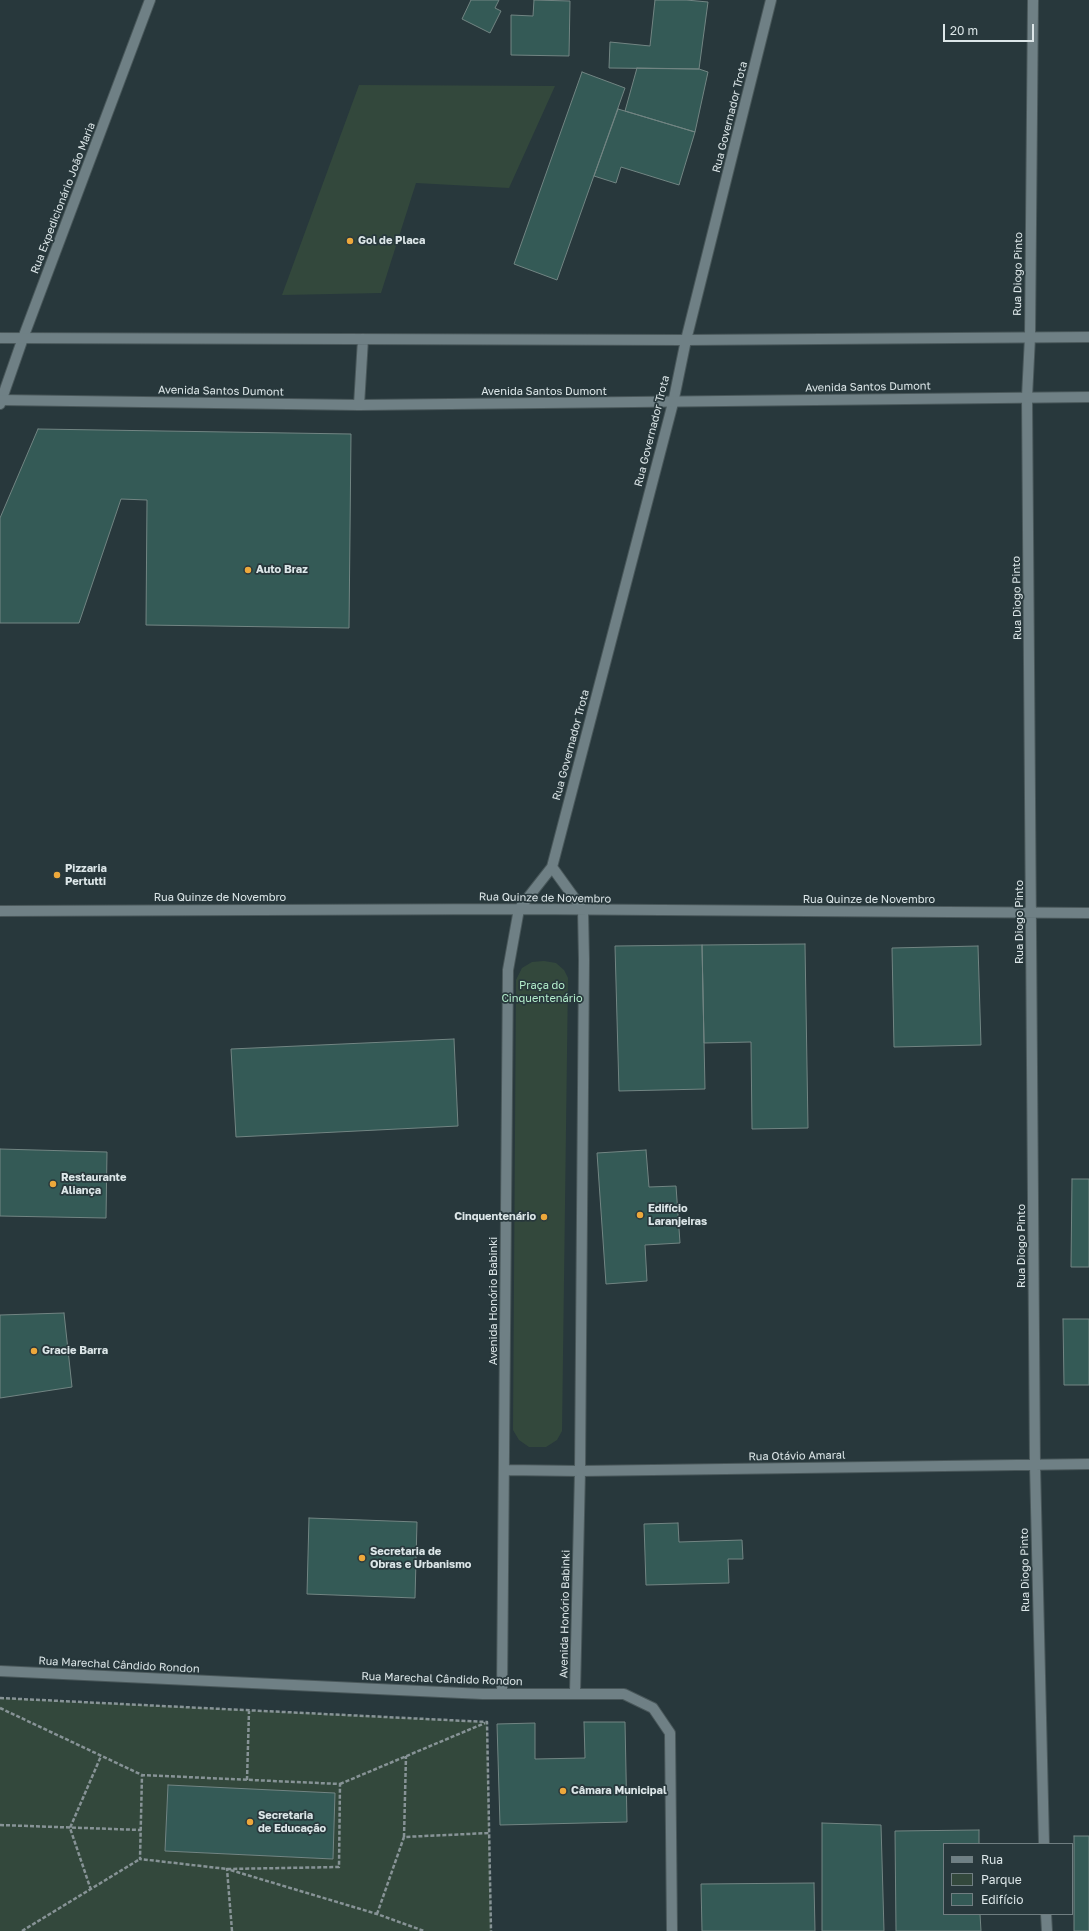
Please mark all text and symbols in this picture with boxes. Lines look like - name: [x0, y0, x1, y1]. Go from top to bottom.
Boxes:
- scale bar: [945, 16, 1036, 42]
- text: 20 m: [950, 23, 978, 38]
- street label: Rua Governador Trota: [710, 60, 750, 174]
- street label: Rua Expedicionário João Maria: [28, 120, 98, 276]
- street label: Rua Diogo Pinto: [1011, 232, 1025, 316]
- place label: Gol de Placa: [358, 234, 425, 248]
- marker: Gol de Placa: [345, 236, 355, 246]
- street label: Rua Governador Trota: [632, 374, 672, 488]
- street label: Avenida Santos Dumont: [805, 379, 931, 395]
- street label: Avenida Santos Dumont: [158, 383, 284, 399]
- street label: Avenida Santos Dumont: [481, 385, 607, 399]
- street label: Rua Diogo Pinto: [1010, 556, 1024, 640]
- place label: Auto Braz: [256, 563, 308, 577]
- marker: Auto Braz: [243, 565, 253, 575]
- street label: Rua Governador Trota: [550, 688, 592, 802]
- place label: Pizzaria Pertutti: [65, 862, 107, 888]
- marker: Pizzaria Pertutti: [52, 870, 62, 880]
- street label: Rua Diogo Pinto: [1013, 880, 1027, 964]
- street label: Rua Quinze de Novembro: [479, 890, 611, 906]
- street label: Rua Quinze de Novembro: [154, 891, 286, 905]
- street label: Rua Quinze de Novembro: [803, 893, 935, 907]
- park label: Praça do Cinquentenário: [501, 979, 583, 1005]
- place label: Restaurante Aliança: [61, 1171, 126, 1197]
- marker: Restaurante Aliança: [48, 1179, 58, 1189]
- place label: Edifício Laranjeiras: [648, 1202, 707, 1228]
- street label: Rua Diogo Pinto: [1015, 1204, 1029, 1288]
- place label: Cinquentenário: [454, 1210, 536, 1224]
- marker: Edifício Laranjeiras: [635, 1210, 645, 1220]
- marker: Cinquentenário: [539, 1212, 549, 1222]
- street label: Avenida Honório Babinki: [487, 1237, 501, 1365]
- place label: Gracie Barra: [42, 1344, 108, 1358]
- marker: Gracie Barra: [29, 1346, 39, 1356]
- street label: Rua Otávio Amaral: [748, 1449, 846, 1463]
- street label: Rua Diogo Pinto: [1018, 1528, 1032, 1612]
- place label: Secretaria de Obras e Urbanismo: [370, 1545, 471, 1571]
- street label: Avenida Honório Babinki: [557, 1550, 573, 1678]
- marker: Secretaria de Obras e Urbanismo: [357, 1553, 367, 1563]
- street label: Rua Marechal Cândido Rondon: [38, 1654, 200, 1676]
- street label: Rua Marechal Cândido Rondon: [361, 1670, 523, 1688]
- place label: Câmara Municipal: [571, 1784, 667, 1798]
- marker: Câmara Municipal: [558, 1786, 568, 1796]
- place label: Secretaria de Educação: [258, 1809, 326, 1835]
- marker: Secretaria de Educação: [245, 1817, 255, 1827]
- legend: [943, 1843, 1073, 1915]
- text: Rua: [981, 1852, 1003, 1867]
- text: Parque: [981, 1872, 1022, 1887]
- text: Edifício: [981, 1892, 1023, 1907]

